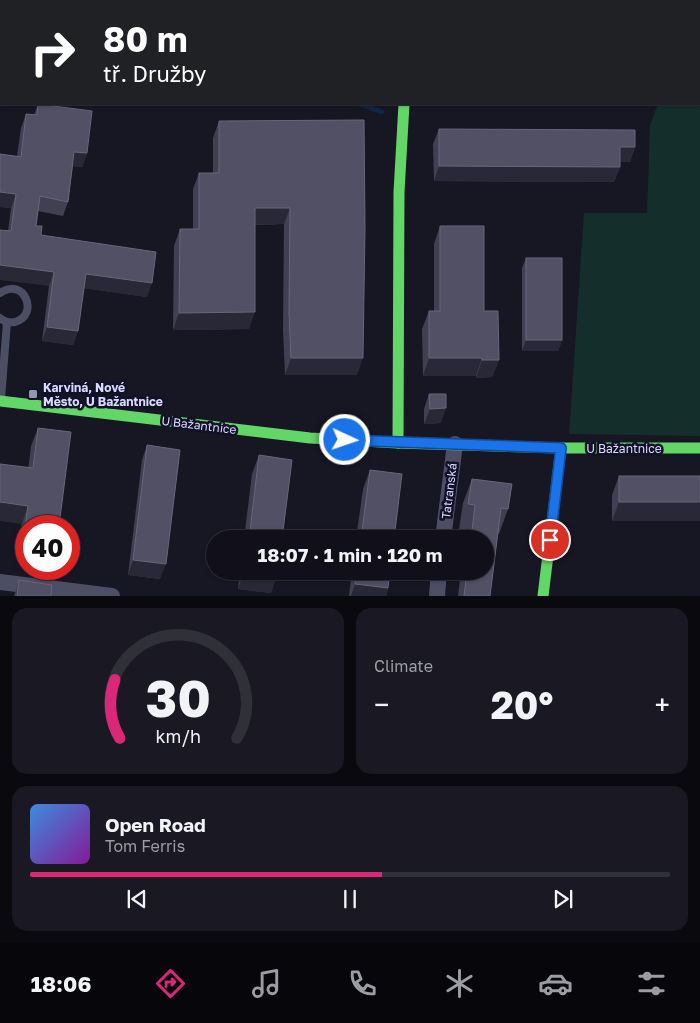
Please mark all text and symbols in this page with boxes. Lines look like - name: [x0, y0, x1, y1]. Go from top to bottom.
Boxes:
- text: 80 m: [103, 18, 188, 60]
- icon: right: [20, 20, 85, 85]
- text: tř. Družby: [103, 60, 206, 87]
- place label: Karviná, Nové Město, U Bažantnice: [43, 380, 163, 409]
- marker: Karviná, Nové Město, U Bažantnice: [27, 388, 39, 400]
- street label: U Bažantnice: [161, 413, 237, 437]
- position arrow: [318, 413, 370, 465]
- street label: U Bažantnice: [586, 441, 662, 456]
- street label: Tatranská: [438, 462, 460, 520]
- speed limit sign: 40: [15, 515, 80, 580]
- pin: [529, 519, 571, 561]
- icon: arrive: [536, 526, 564, 554]
- text: 18:07 · 1 min · 120 m: [258, 543, 442, 566]
- text: Climate: [374, 656, 433, 676]
- text: 30: [145, 666, 211, 728]
- text: 20°: [491, 682, 553, 727]
- text: −: [374, 688, 389, 721]
- text: +: [655, 688, 670, 721]
- text: km/h: [155, 725, 201, 747]
- text: Open Road: [105, 813, 206, 836]
- text: Tom Ferris: [105, 836, 185, 856]
- icon: previous: [123, 885, 151, 913]
- icon: pause: [336, 885, 364, 913]
- icon: next: [549, 885, 577, 913]
- icon: directions: [153, 966, 188, 1001]
- icon: music: [249, 966, 284, 1001]
- icon: phone: [345, 966, 380, 1001]
- icon: climate: [442, 966, 477, 1001]
- icon: car: [538, 966, 573, 1001]
- icon: filters: [634, 966, 669, 1001]
- text: 18:06: [31, 970, 91, 997]

